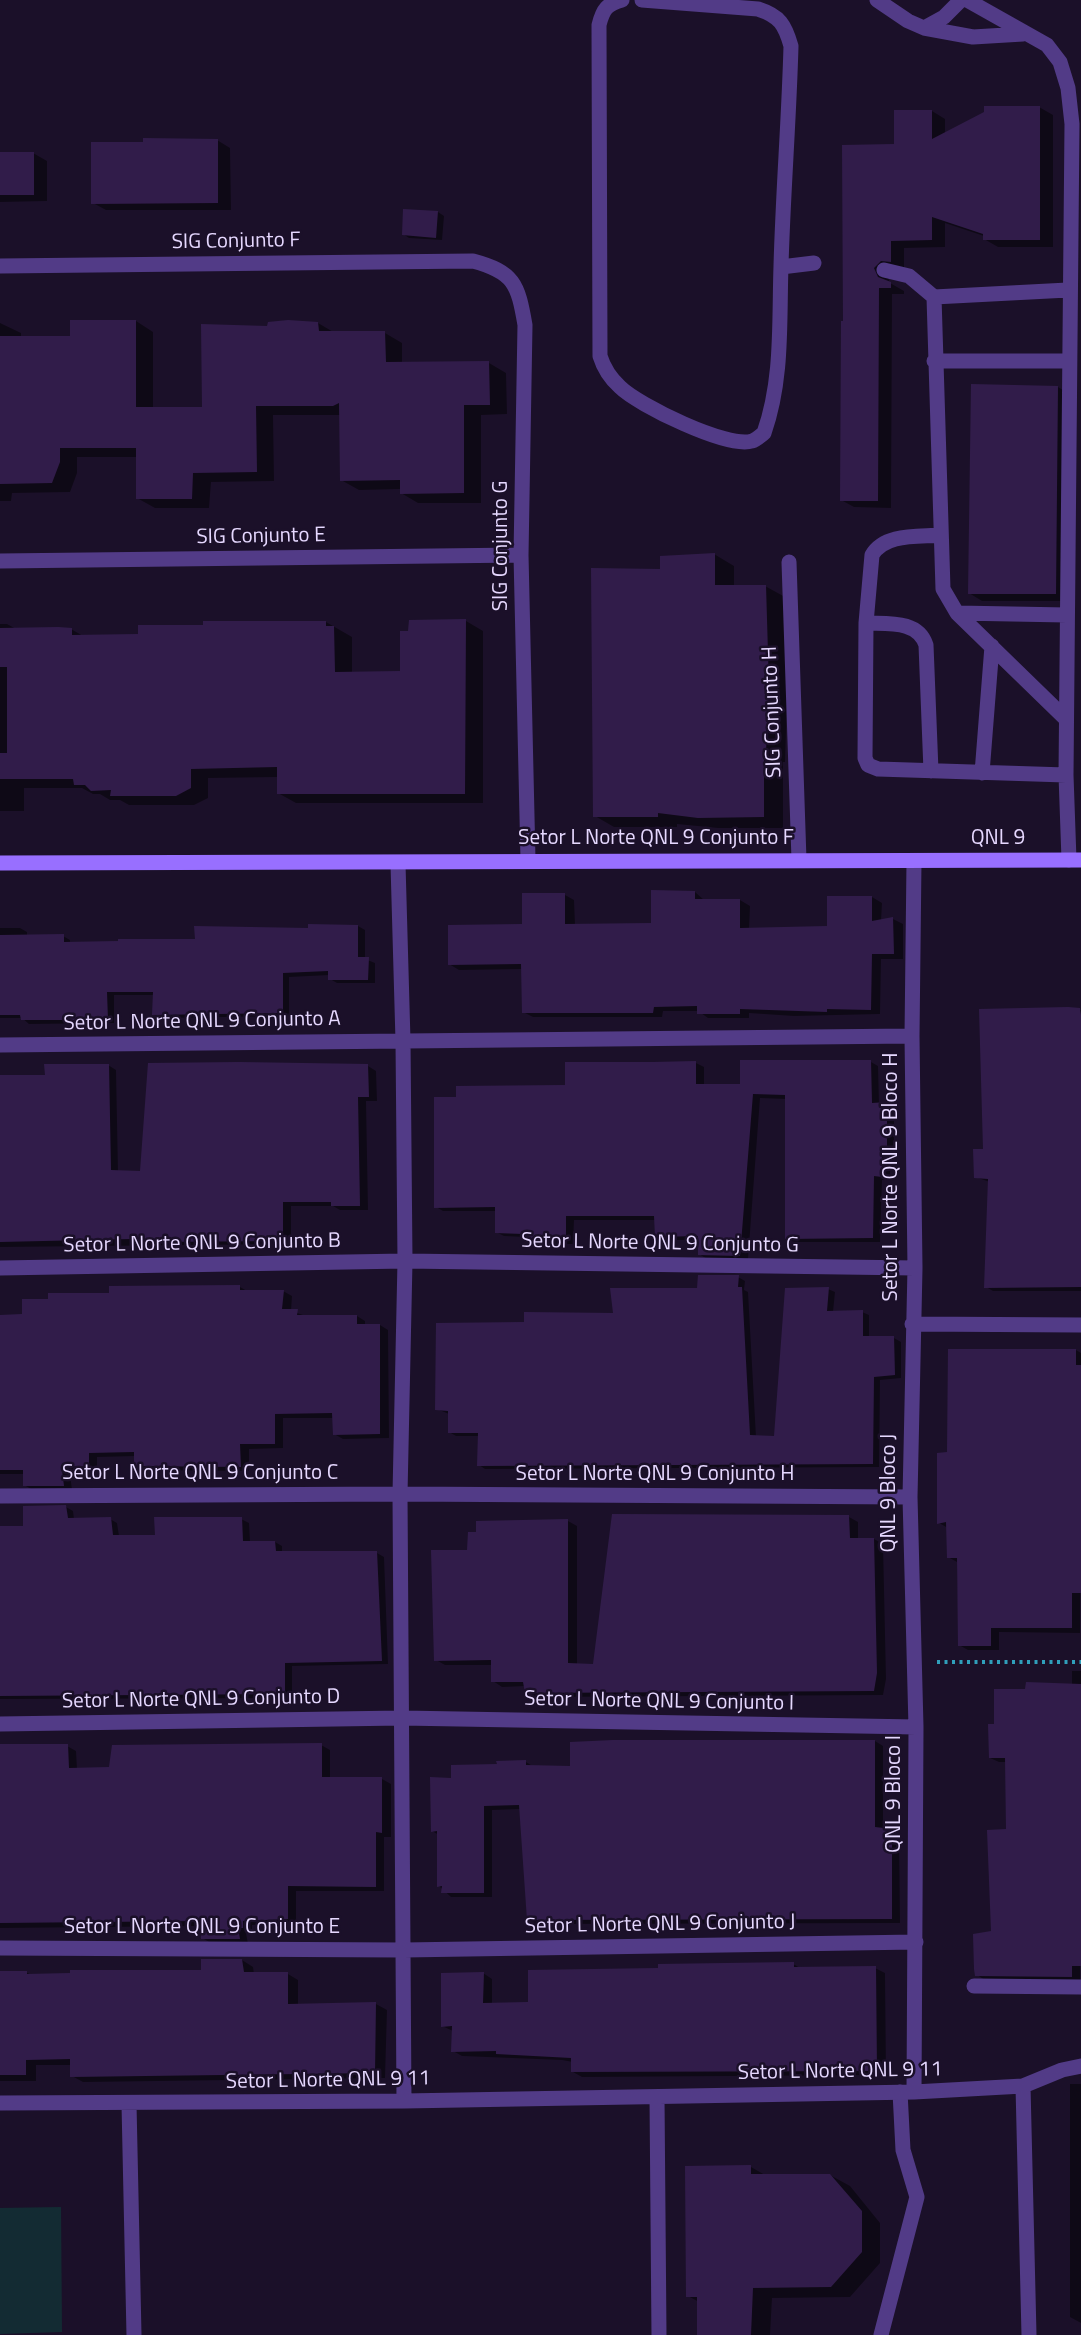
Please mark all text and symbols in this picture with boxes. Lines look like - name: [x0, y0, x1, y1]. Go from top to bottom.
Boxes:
- street label: SIG Conjunto F: [171, 228, 301, 256]
- street label: SIG Conjunto G: [489, 481, 515, 611]
- street label: SIG Conjunto E: [196, 523, 326, 551]
- street label: SIG Conjunto H: [758, 646, 788, 778]
- street label: Setor L Norte QNL 9 Conjunto F: [518, 826, 794, 852]
- street label: QNL 9: [971, 826, 1025, 852]
- street label: Setor L Norte QNL 9 Conjunto A: [63, 1007, 341, 1037]
- street label: Setor L Norte QNL 9 Bloco H: [879, 1053, 905, 1301]
- street label: Setor L Norte QNL 9 Conjunto B: [63, 1229, 341, 1259]
- street label: Setor L Norte QNL 9 Conjunto G: [521, 1229, 799, 1259]
- street label: QNL 9 Bloco J: [877, 1434, 903, 1552]
- street label: Setor L Norte QNL 9 Conjunto C: [62, 1461, 338, 1487]
- street label: Setor L Norte QNL 9 Conjunto H: [516, 1462, 794, 1488]
- street label: Setor L Norte QNL 9 Conjunto D: [62, 1685, 340, 1715]
- street label: Setor L Norte QNL 9 Conjunto I: [524, 1687, 794, 1717]
- street label: QNL 9 Bloco I: [882, 1735, 908, 1853]
- street label: Setor L Norte QNL 9 Conjunto J: [524, 1910, 796, 1940]
- street label: Setor L Norte QNL 9 Conjunto E: [64, 1915, 340, 1941]
- street label: Setor L Norte QNL 9 11: [737, 2058, 943, 2086]
- street label: Setor L Norte QNL 9 11: [225, 2067, 431, 2095]

